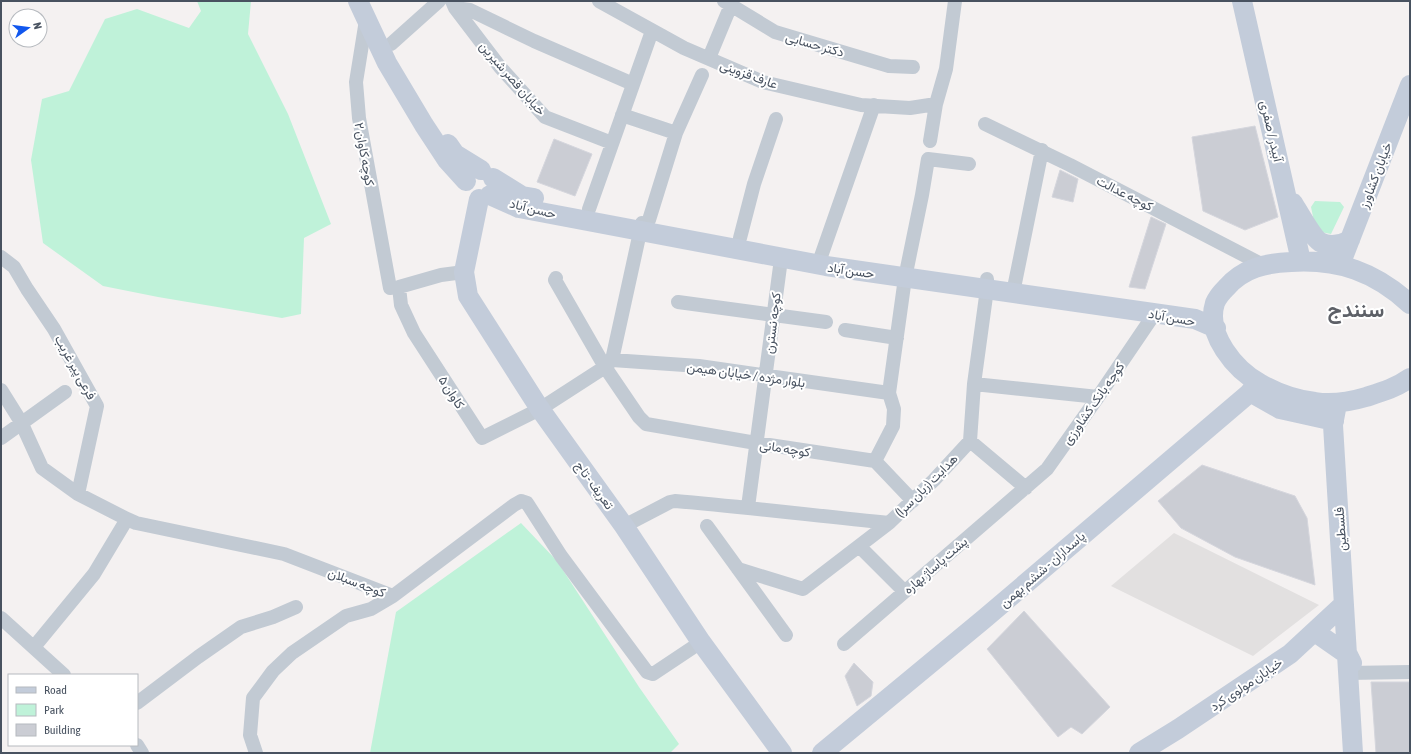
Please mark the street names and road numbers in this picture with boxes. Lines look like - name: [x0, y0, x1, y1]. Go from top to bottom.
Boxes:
- street label: دکتر حسابی: [784, 29, 846, 61]
- street label: خیابان قصر شیرین: [476, 38, 549, 119]
- street label: عارف قزوینی: [718, 57, 780, 93]
- street label: آبیدر / صفری: [1256, 99, 1286, 164]
- street label: کوچه کاوان ۲: [350, 121, 378, 188]
- street label: خیابان کشاورز: [1356, 140, 1396, 211]
- street label: کوچه عدالت: [1093, 173, 1156, 216]
- street label: حسن آباد: [508, 195, 558, 223]
- street label: حسن آباد: [826, 260, 876, 282]
- street label: کوچه نسترن: [761, 291, 786, 355]
- street label: حسن آباد: [1147, 306, 1197, 330]
- street label: فرعی پیر غریب: [50, 332, 99, 403]
- street label: بلوار مژده / خیابان هیمن: [686, 359, 806, 391]
- street label: کوچه بانک کشاورزی: [1059, 359, 1129, 449]
- street label: کاوان ۵: [435, 373, 468, 412]
- street label: کوچه مانی: [758, 437, 812, 462]
- street label: هدایت (زبان سرا): [892, 451, 962, 521]
- street label: تعریف - تاج: [571, 458, 617, 513]
- street label: فلسطین: [1331, 506, 1351, 552]
- street label: پاسداران - ششم بهمن: [997, 528, 1089, 612]
- street label: پشت پاساژ بهاره: [900, 534, 972, 599]
- street label: کوچه سبلان: [325, 565, 388, 602]
- street label: خیابان مولوی کرد: [1207, 655, 1286, 715]

